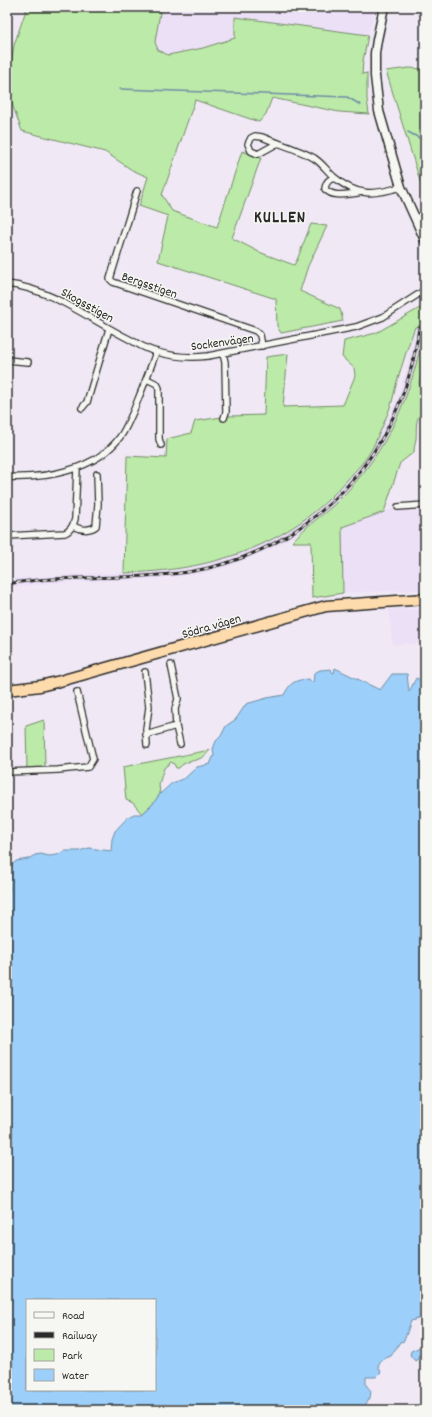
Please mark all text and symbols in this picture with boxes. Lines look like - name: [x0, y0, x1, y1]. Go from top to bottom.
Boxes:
- district label: KULLEN: [254, 207, 306, 231]
- street label: Bergsstigen: [119, 268, 180, 305]
- street label: Skogsstigen: [57, 284, 117, 329]
- street label: Sockenvägen: [190, 330, 255, 357]
- street label: Södra vägen: [180, 610, 244, 645]
- legend: [26, 1299, 156, 1391]
- text: Road: [62, 1308, 84, 1325]
- text: Railway: [62, 1328, 98, 1345]
- text: Park: [62, 1348, 83, 1365]
- text: Water: [62, 1368, 89, 1385]

